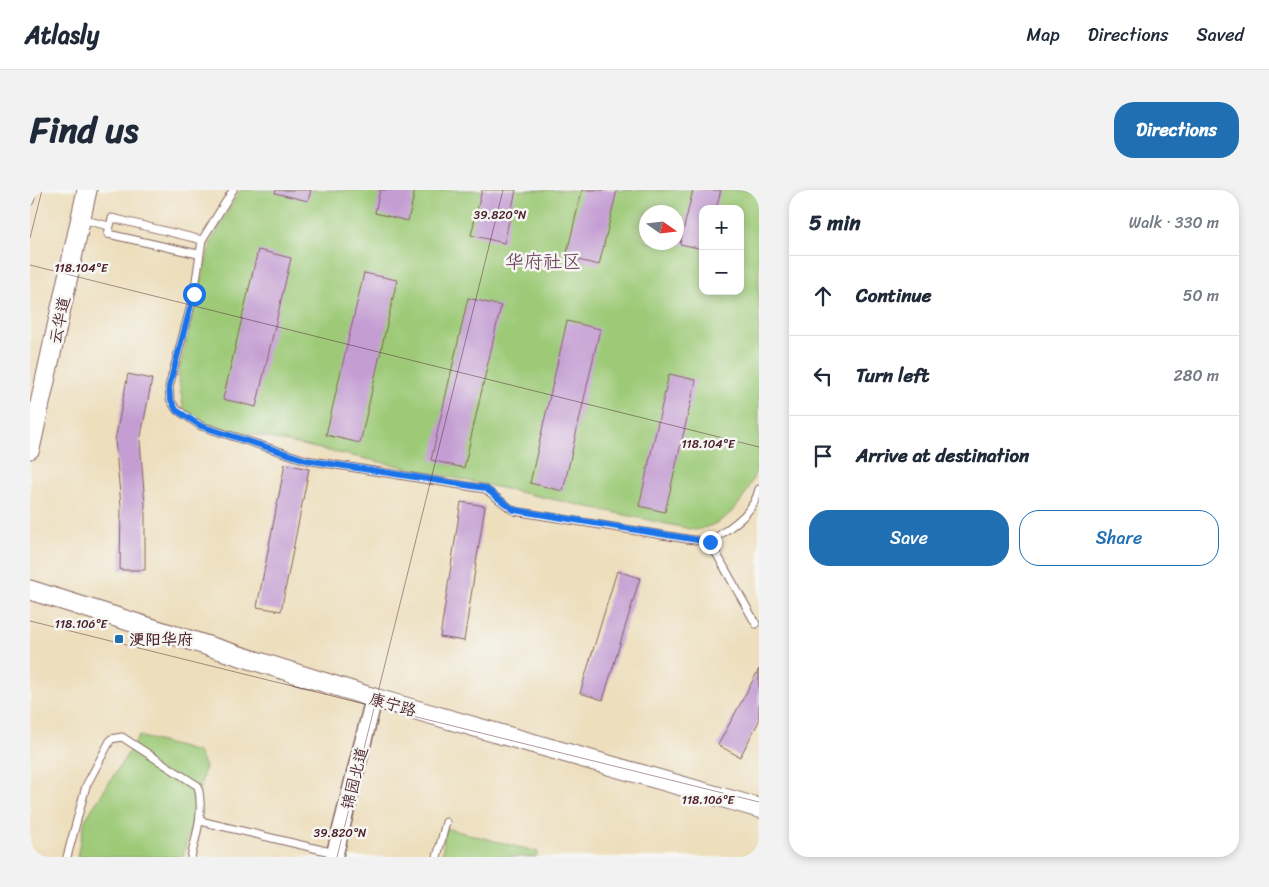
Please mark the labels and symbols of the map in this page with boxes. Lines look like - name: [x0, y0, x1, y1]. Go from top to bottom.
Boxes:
- text: 39.820°N: [474, 204, 527, 226]
- north arrow: [639, 205, 684, 250]
- district label: 华府社区: [505, 245, 581, 278]
- text: 118.104°E: [54, 257, 109, 279]
- route start: [183, 283, 206, 306]
- street label: 云华道: [40, 294, 79, 347]
- text: 118.104°E: [681, 433, 736, 455]
- route end: [699, 531, 722, 554]
- text: 118.106°E: [55, 613, 109, 635]
- place label: 浭阳华府: [129, 625, 193, 654]
- marker: 浭阳华府: [113, 633, 125, 645]
- street label: 康宁路: [366, 684, 420, 725]
- street label: 锦园北道: [333, 744, 376, 813]
- text: 118.106°E: [682, 789, 736, 811]
- text: 39.820°N: [314, 822, 367, 844]

